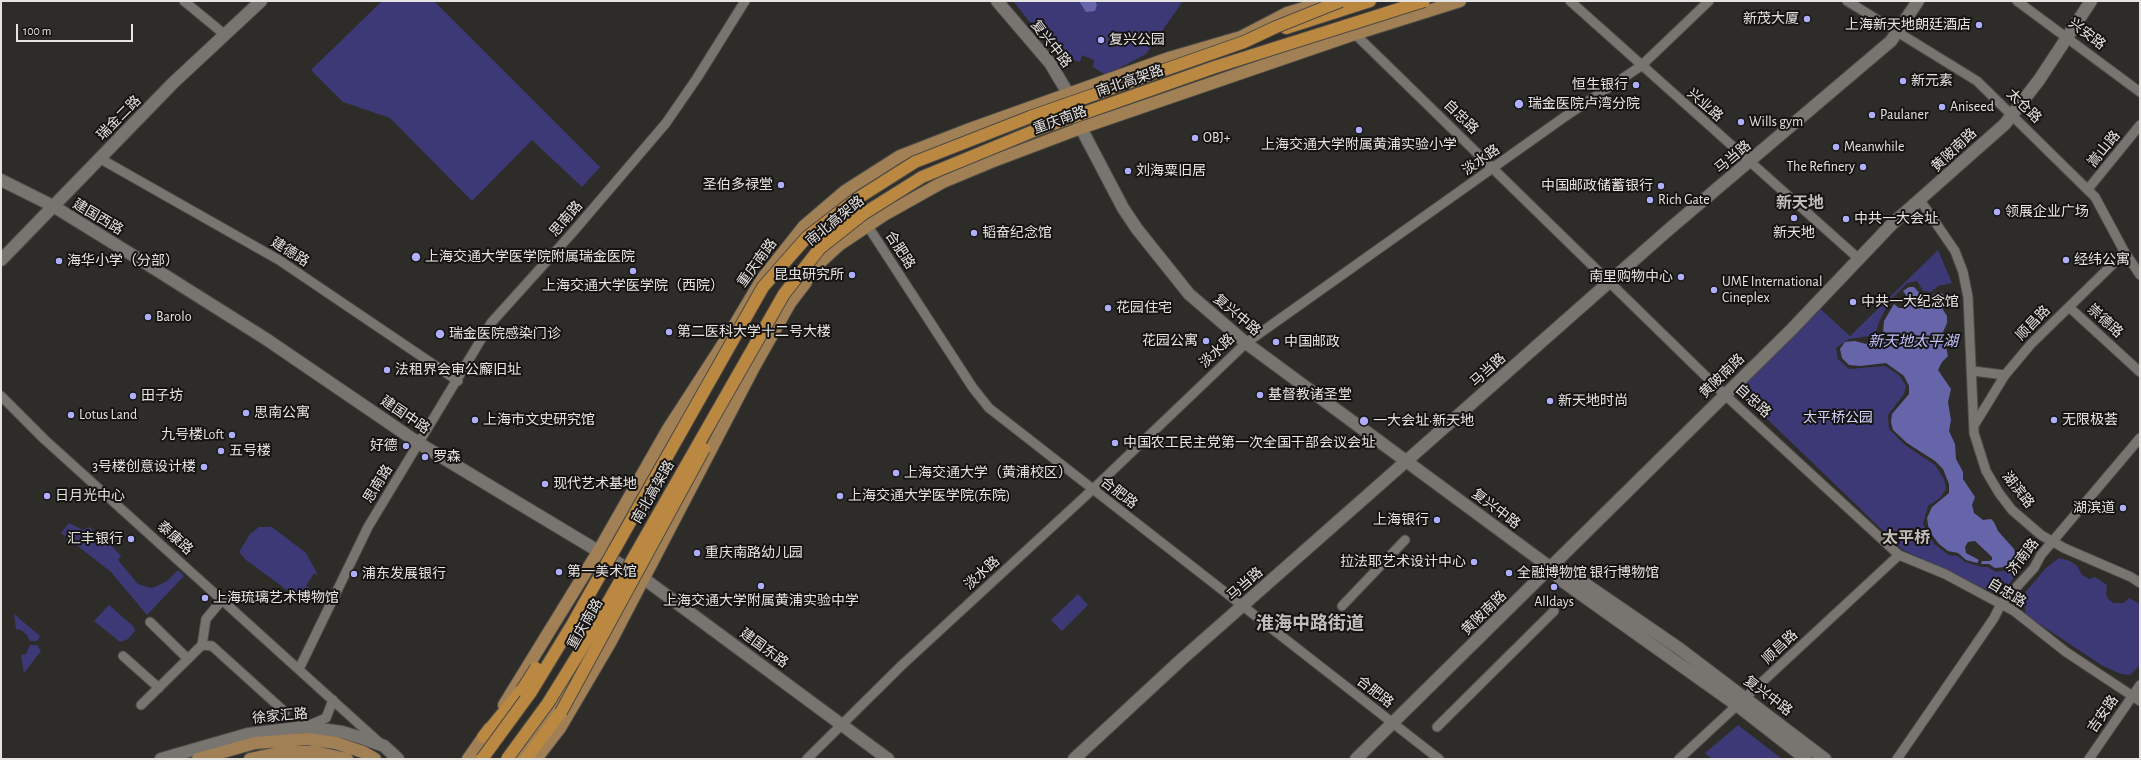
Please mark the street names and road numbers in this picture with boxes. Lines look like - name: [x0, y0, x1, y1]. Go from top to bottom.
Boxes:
- street label: 兴安路: [2065, 15, 2109, 53]
- street label: 复兴中路: [1027, 17, 1075, 71]
- street label: 南北高架路: [1094, 62, 1166, 100]
- street label: 兴业路: [1684, 85, 1726, 125]
- street label: 太仓路: [2003, 85, 2045, 127]
- street label: 瑞金二路: [93, 92, 145, 144]
- street label: 自忠路: [1440, 96, 1482, 138]
- street label: 重庆南路: [1031, 103, 1089, 137]
- street label: 黄陂南路: [1928, 125, 1980, 175]
- street label: 嵩山路: [2084, 127, 2124, 171]
- street label: 马当路: [1712, 137, 1754, 177]
- street label: 淡水路: [1459, 141, 1503, 179]
- street label: 南北高架路: [803, 192, 867, 250]
- street label: 建国西路: [70, 195, 126, 239]
- street label: 思南路: [546, 198, 586, 240]
- street label: 合肥路: [882, 228, 918, 272]
- street label: 建德路: [268, 234, 312, 270]
- street label: 重庆南路: [734, 235, 780, 291]
- street label: 复兴中路: [1210, 291, 1264, 339]
- street label: 崇德路: [2084, 301, 2126, 341]
- street label: 顺昌路: [2012, 302, 2054, 344]
- street label: 淡水路: [1196, 330, 1238, 372]
- street label: 马当路: [1467, 350, 1509, 390]
- street label: 黄陂南路: [1696, 351, 1748, 401]
- street label: 自忠路: [1732, 381, 1774, 421]
- street label: 建国中路: [377, 392, 433, 438]
- street label: 南北高架路: [628, 457, 678, 527]
- street label: 思南路: [360, 462, 396, 506]
- street label: 湖滨路: [1998, 468, 2038, 512]
- street label: 合肥路: [1097, 473, 1141, 513]
- street label: 复兴中路: [1469, 485, 1523, 533]
- street label: 泰康路: [154, 518, 196, 558]
- street label: 济南路: [2003, 535, 2043, 579]
- street label: 淡水路: [961, 553, 1003, 593]
- street label: 马当路: [1224, 564, 1266, 604]
- street label: 自忠路: [1985, 575, 2029, 611]
- street label: 黄陂南路: [1458, 588, 1510, 638]
- street label: 重庆南路: [564, 596, 606, 652]
- street label: 建国东路: [736, 625, 792, 671]
- street label: 顺昌路: [1759, 627, 1801, 667]
- street label: 合肥路: [1353, 672, 1397, 712]
- street label: 复兴中路: [1741, 672, 1795, 720]
- street label: 吉安路: [2084, 692, 2122, 736]
- street label: 徐家汇路: [251, 705, 309, 727]

